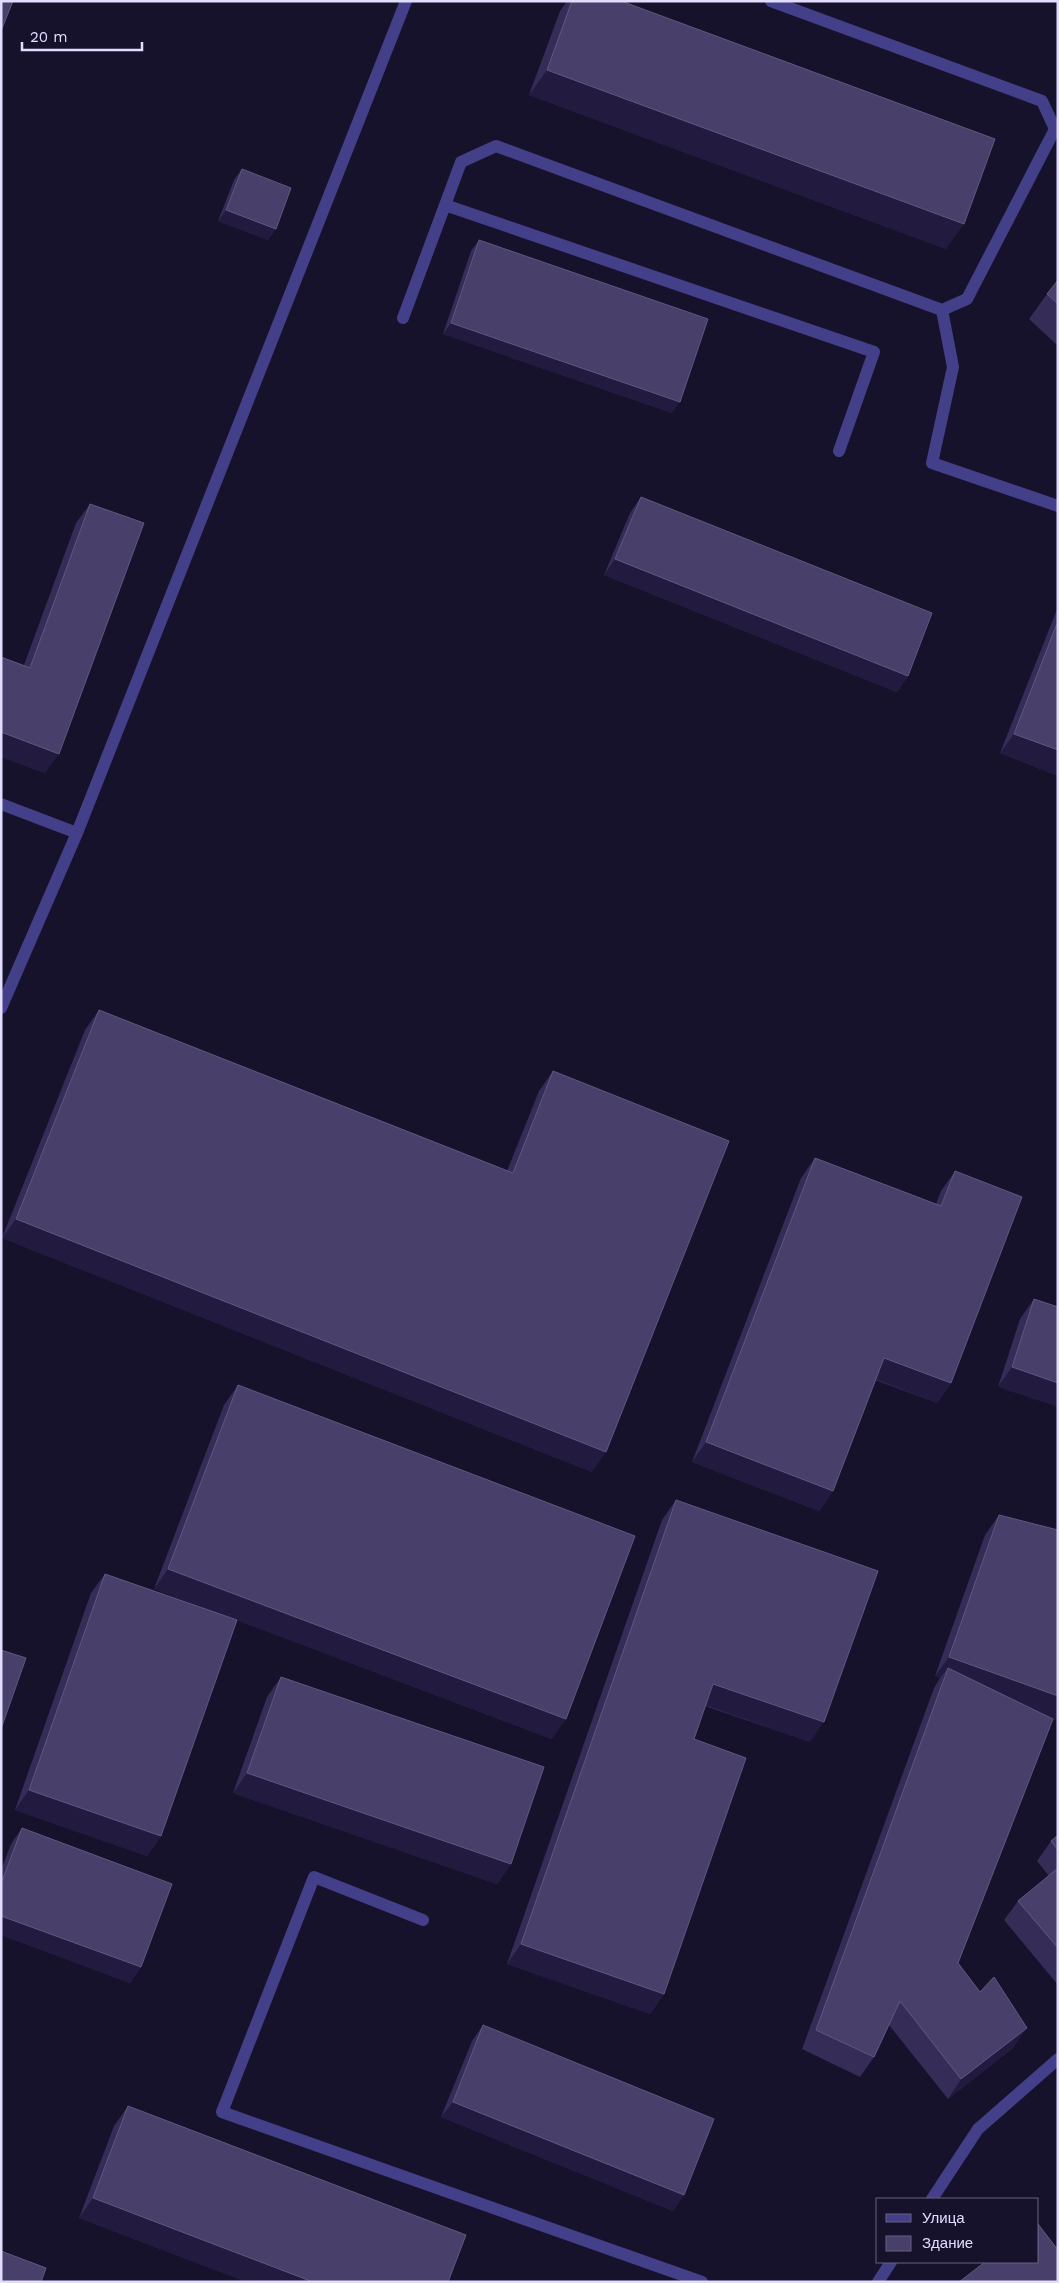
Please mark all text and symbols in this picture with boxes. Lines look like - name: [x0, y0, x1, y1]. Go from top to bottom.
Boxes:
- scale bar: [22, 20, 142, 52]
- text: 20 m: [30, 28, 68, 46]
- legend: [876, 2198, 1039, 2263]
- text: Улица: [922, 2209, 965, 2227]
- text: Здание: [922, 2234, 973, 2252]

